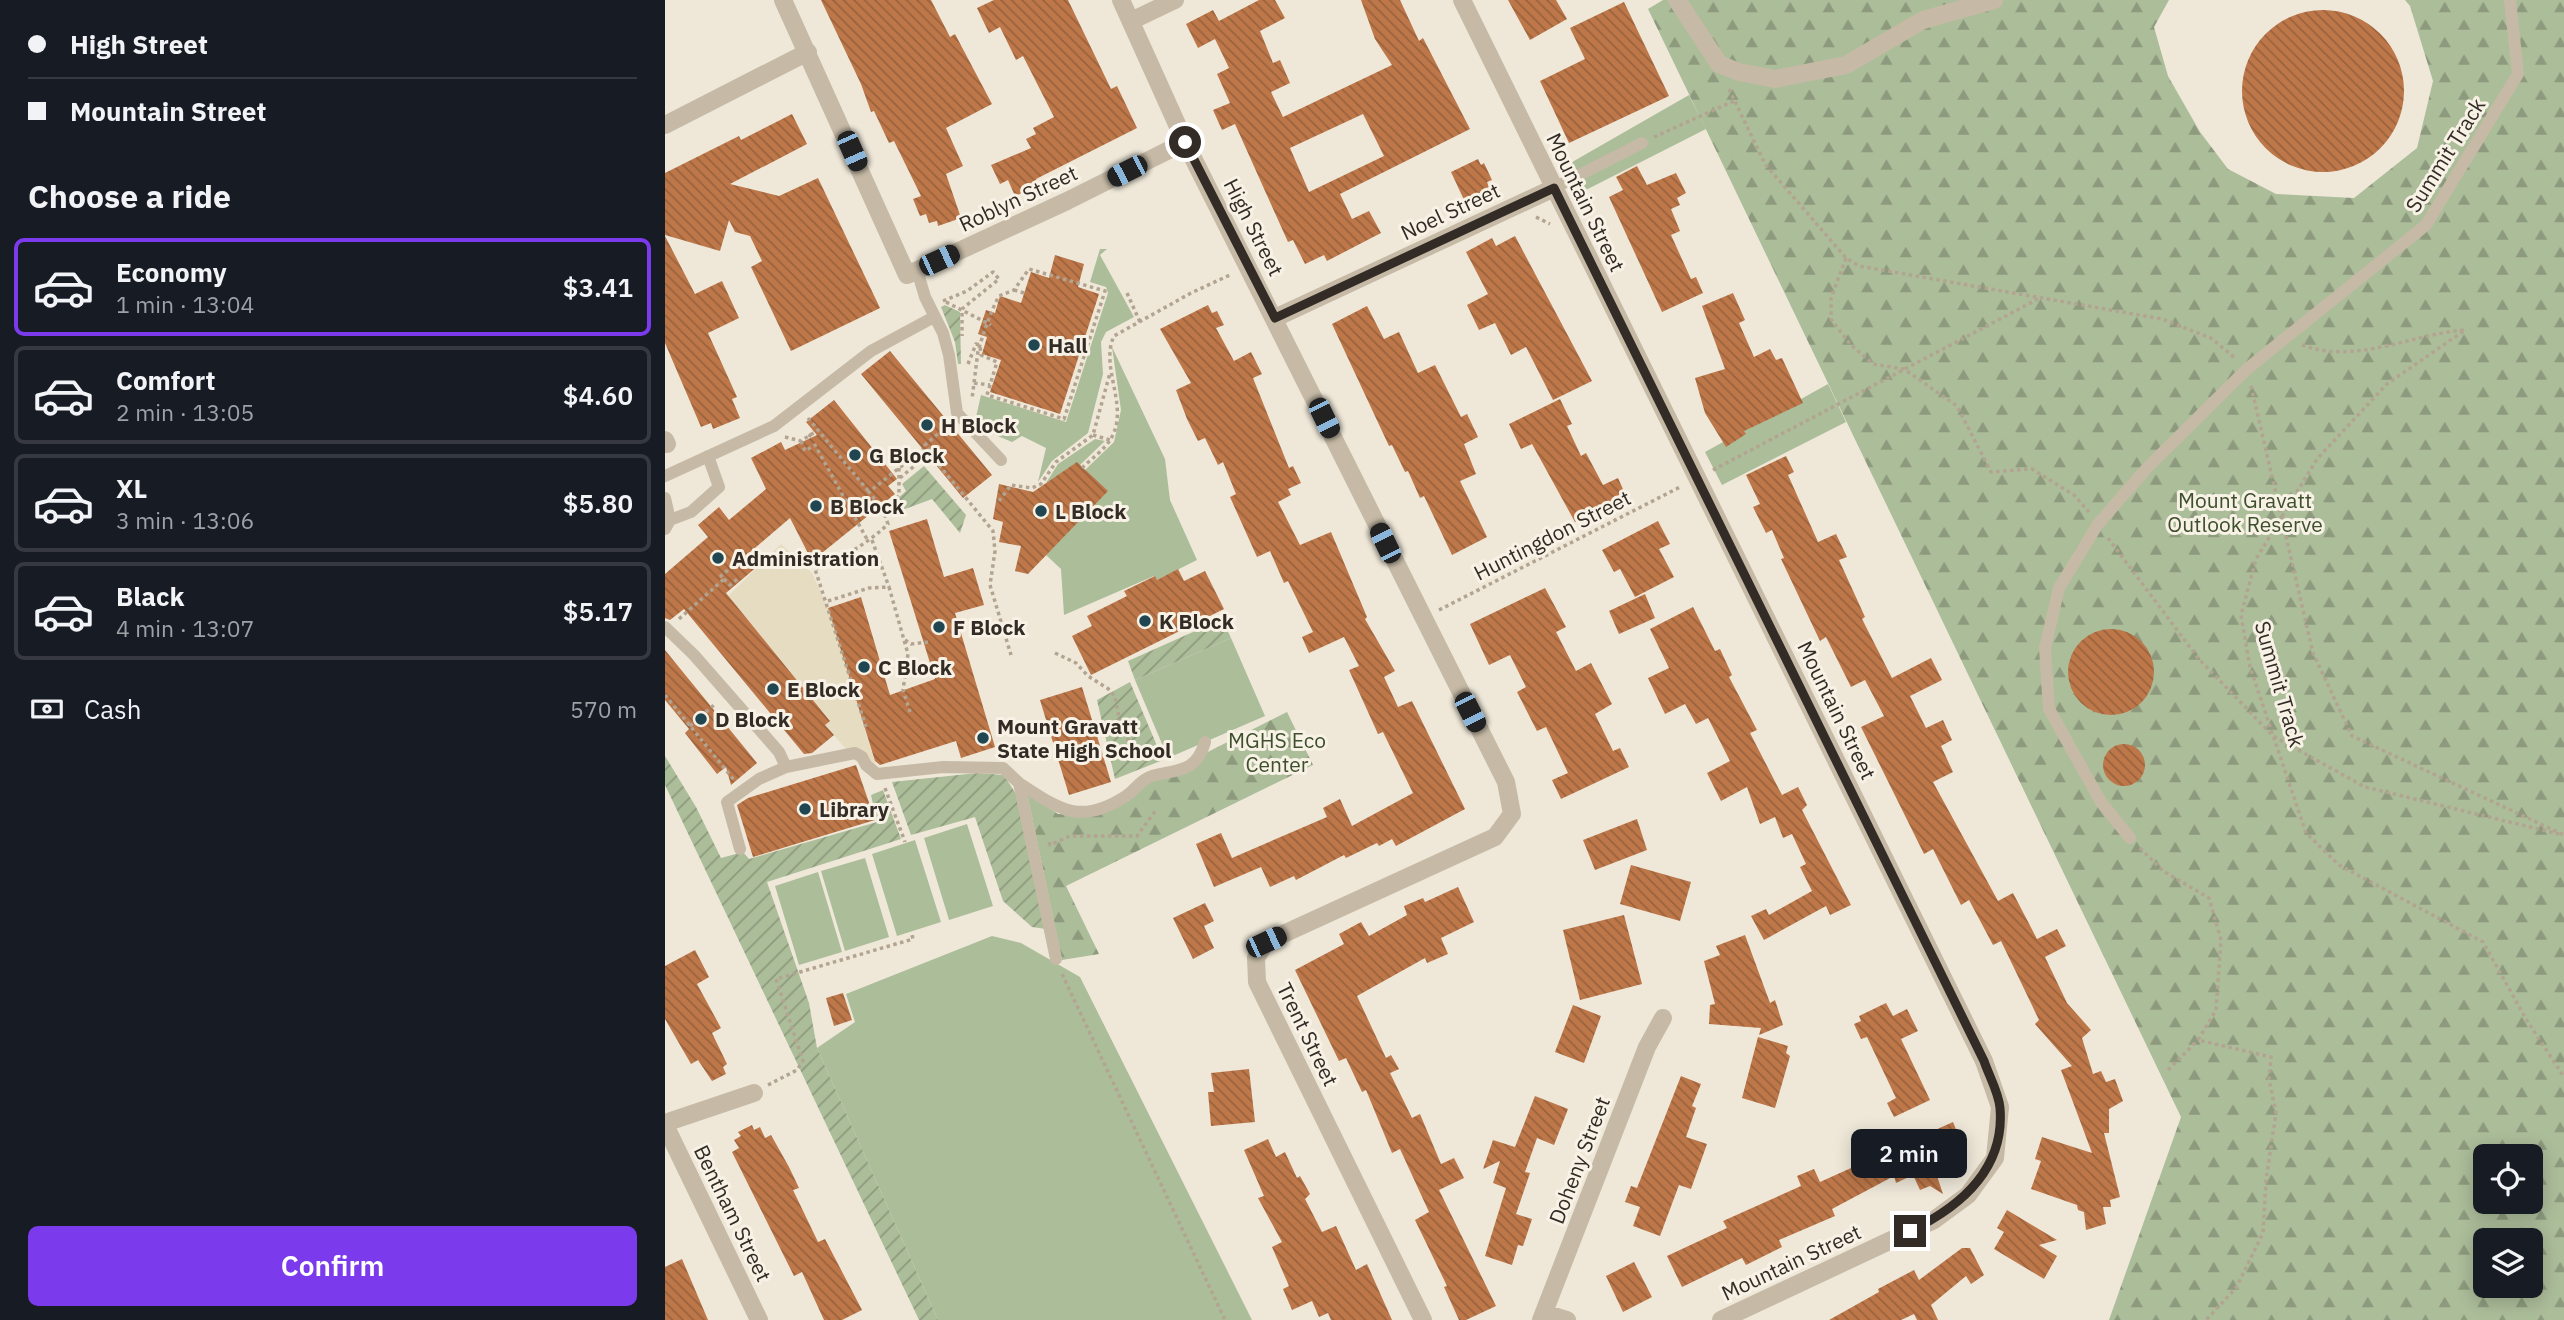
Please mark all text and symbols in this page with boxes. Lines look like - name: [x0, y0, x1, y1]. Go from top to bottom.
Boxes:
- text: High Street: [70, 27, 208, 61]
- street label: Summit Track: [2399, 92, 2491, 218]
- text: Mountain Street: [70, 94, 266, 128]
- route start: [1169, 126, 1201, 158]
- car: [834, 128, 871, 174]
- street label: Mountain Street: [1540, 128, 1632, 276]
- car: [1104, 152, 1151, 190]
- street label: Roblyn Street: [954, 158, 1082, 238]
- street label: High Street: [1218, 174, 1290, 280]
- text: Choose a ride: [28, 175, 231, 217]
- street label: Noel Street: [1396, 176, 1504, 246]
- car: [916, 242, 963, 278]
- text: Economy: [116, 255, 227, 289]
- icon: car: [32, 256, 95, 319]
- text: $3.41: [563, 270, 633, 304]
- text: 1 min · 13:04: [116, 289, 254, 319]
- place label: Hall: [1048, 331, 1088, 359]
- marker: Hall: [1026, 337, 1042, 353]
- text: Comfort: [116, 363, 215, 397]
- icon: car: [32, 364, 95, 427]
- text: $4.60: [563, 378, 633, 412]
- car: [1306, 395, 1343, 441]
- text: 2 min · 13:05: [116, 397, 254, 427]
- place label: H Block: [941, 411, 1017, 439]
- marker: H Block: [919, 417, 935, 433]
- place label: G Block: [869, 441, 945, 469]
- marker: G Block: [847, 447, 863, 463]
- text: XL: [116, 471, 147, 505]
- icon: car: [32, 472, 95, 535]
- street label: Huntingdon Street: [1469, 483, 1635, 587]
- text: $5.80: [563, 486, 633, 520]
- park label: Mount Gravatt Outlook Reserve: [2167, 486, 2323, 538]
- place label: B Block: [830, 492, 905, 520]
- place label: L Block: [1055, 497, 1127, 525]
- marker: B Block: [808, 498, 824, 514]
- marker: L Block: [1033, 503, 1049, 519]
- text: 3 min · 13:06: [116, 505, 254, 535]
- car: [1367, 520, 1404, 566]
- place label: Administration: [732, 544, 879, 572]
- marker: Administration: [710, 550, 726, 566]
- text: Black: [116, 579, 184, 613]
- icon: car: [32, 580, 95, 643]
- text: $5.17: [563, 594, 633, 628]
- place label: K Block: [1159, 607, 1235, 635]
- text: 4 min · 13:07: [116, 613, 254, 643]
- place label: F Block: [953, 613, 1026, 641]
- marker: K Block: [1137, 613, 1153, 629]
- street label: Summit Track: [2249, 618, 2311, 750]
- marker: F Block: [931, 619, 947, 635]
- street label: Mountain Street: [1791, 636, 1883, 784]
- place label: C Block: [878, 653, 953, 681]
- marker: C Block: [856, 659, 872, 675]
- place label: E Block: [787, 675, 861, 703]
- marker: E Block: [765, 681, 781, 697]
- car: [1452, 689, 1489, 735]
- icon: cash: [28, 690, 66, 728]
- text: Cash: [84, 692, 141, 726]
- text: 570 m: [570, 694, 637, 724]
- place label: D Block: [715, 705, 791, 733]
- marker: D Block: [693, 711, 709, 727]
- place label: Mount Gravatt State High School: [997, 712, 1171, 764]
- park label: MGHS Eco Center: [1228, 726, 1326, 778]
- marker: Mount Gravatt State High School: [975, 730, 991, 746]
- place label: Library: [819, 795, 890, 823]
- marker: Library: [797, 801, 813, 817]
- car: [1243, 924, 1290, 960]
- street label: Trent Street: [1271, 978, 1345, 1090]
- street label: Doheny Street: [1542, 1092, 1616, 1228]
- callout: 2 min: [1852, 1130, 1968, 1178]
- text: 2 min: [1879, 1138, 1939, 1168]
- street label: Bentham Street: [688, 1140, 778, 1286]
- map controls: [2473, 1144, 2543, 1298]
- button: locate: [2473, 1144, 2543, 1214]
- route end: [1894, 1215, 1926, 1247]
- street label: Mountain Street: [1717, 1217, 1865, 1307]
- button: Confirm: [28, 1226, 637, 1306]
- button: layers: [2473, 1228, 2543, 1298]

